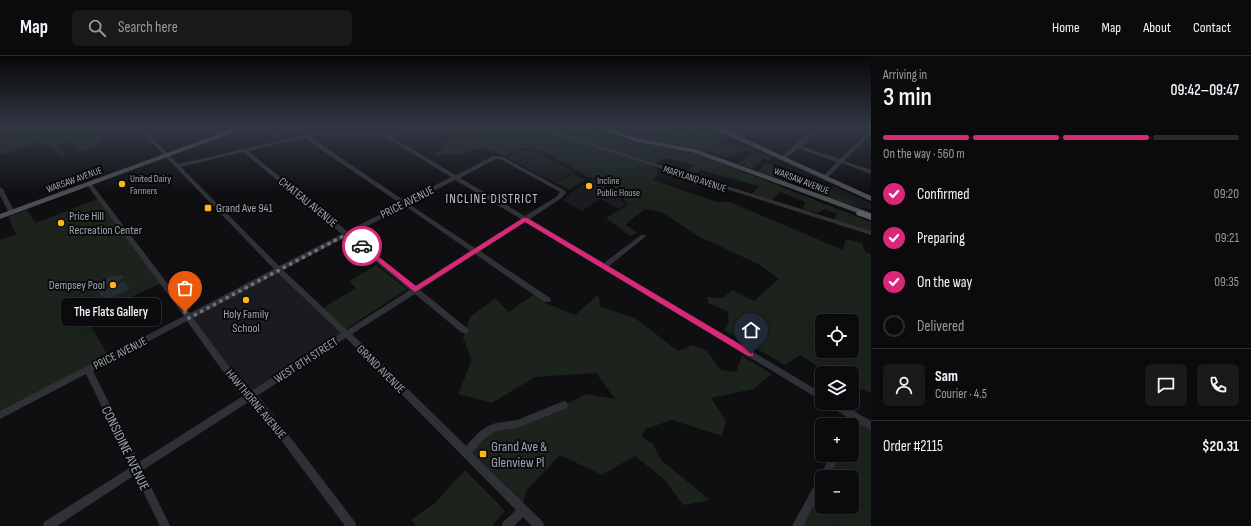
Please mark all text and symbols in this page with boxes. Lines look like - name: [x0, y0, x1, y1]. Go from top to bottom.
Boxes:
- search box: [72, 10, 352, 46]
- text: Map: [20, 16, 48, 39]
- icon: search: [86, 17, 108, 39]
- text: Search here: [118, 18, 178, 37]
- text: Home: [1052, 19, 1080, 36]
- text: Map: [1102, 19, 1121, 36]
- text: About: [1143, 19, 1171, 36]
- text: Contact: [1193, 19, 1231, 36]
- text: Arriving in: [883, 67, 927, 83]
- text: 09:42–09:47: [1170, 81, 1239, 100]
- text: 3 min: [883, 82, 932, 113]
- text: On the way · 560 m: [883, 146, 965, 162]
- street label: MARYLAND AVENUE: [662, 163, 728, 195]
- street label: WARSAW AVENUE: [45, 164, 104, 196]
- street label: WARSAW AVENUE: [772, 165, 831, 197]
- place label: United Dairy Farmers: [130, 173, 171, 197]
- street label: CHATEAU AVENUE: [275, 174, 340, 231]
- place label: Incline Public House: [597, 175, 640, 199]
- marker: United Dairy Farmers: [117, 179, 127, 189]
- marker: Incline Public House: [584, 181, 594, 191]
- street label: PRICE AVENUE: [378, 183, 436, 222]
- icon: check: [883, 183, 905, 205]
- text: Confirmed: [917, 185, 970, 204]
- text: 09:20: [1214, 186, 1239, 202]
- district label: INCLINE DISTRICT: [446, 191, 538, 207]
- place label: Grand Ave 941: [216, 201, 274, 216]
- marker: Grand Ave 941: [203, 203, 213, 213]
- place label: Price Hill Recreation Center: [69, 209, 143, 238]
- marker: Price Hill Recreation Center: [56, 218, 66, 228]
- courier: [342, 226, 382, 266]
- icon: check: [883, 227, 905, 249]
- text: Preparing: [917, 229, 965, 248]
- text: 09:21: [1215, 230, 1239, 246]
- icon: car: [351, 235, 373, 257]
- pin: [168, 271, 202, 312]
- icon: check: [883, 271, 905, 293]
- text: On the way: [917, 273, 972, 292]
- text: 09:35: [1214, 274, 1239, 290]
- icon: bag: [174, 277, 196, 299]
- place label: Dempsey Pool: [49, 278, 105, 293]
- marker: Dempsey Pool: [108, 280, 118, 290]
- marker: Holy Family School: [241, 295, 251, 305]
- callout: The Flats Gallery: [61, 298, 161, 326]
- text: The Flats Gallery: [74, 304, 148, 320]
- place label: Holy Family School: [223, 307, 269, 336]
- pin: [734, 313, 768, 354]
- map controls: [815, 314, 859, 514]
- button: locate: [815, 314, 859, 358]
- text: Delivered: [917, 317, 964, 336]
- icon: home: [740, 319, 762, 341]
- street label: PRICE AVENUE: [91, 334, 149, 373]
- street label: WEST 8TH STREET: [272, 334, 341, 387]
- street label: GRAND AVENUE: [353, 342, 408, 397]
- button: person: [883, 364, 925, 406]
- button: chat: [1145, 364, 1187, 406]
- button: phone: [1197, 364, 1239, 406]
- street label: HAWTHORNE AVENUE: [222, 366, 289, 442]
- button: layers: [815, 366, 859, 410]
- text: Sam: [935, 367, 958, 386]
- text: Courier · 4.5: [935, 386, 987, 402]
- street label: CONSIDINE AVENUE: [98, 403, 153, 493]
- button: +: [815, 418, 859, 462]
- text: Order #2115: [883, 437, 943, 456]
- text: $20.31: [1202, 437, 1239, 456]
- place label: Grand Ave & Glenview Pl: [491, 438, 547, 471]
- marker: Grand Ave & Glenview Pl: [478, 449, 488, 459]
- button: −: [815, 470, 859, 514]

